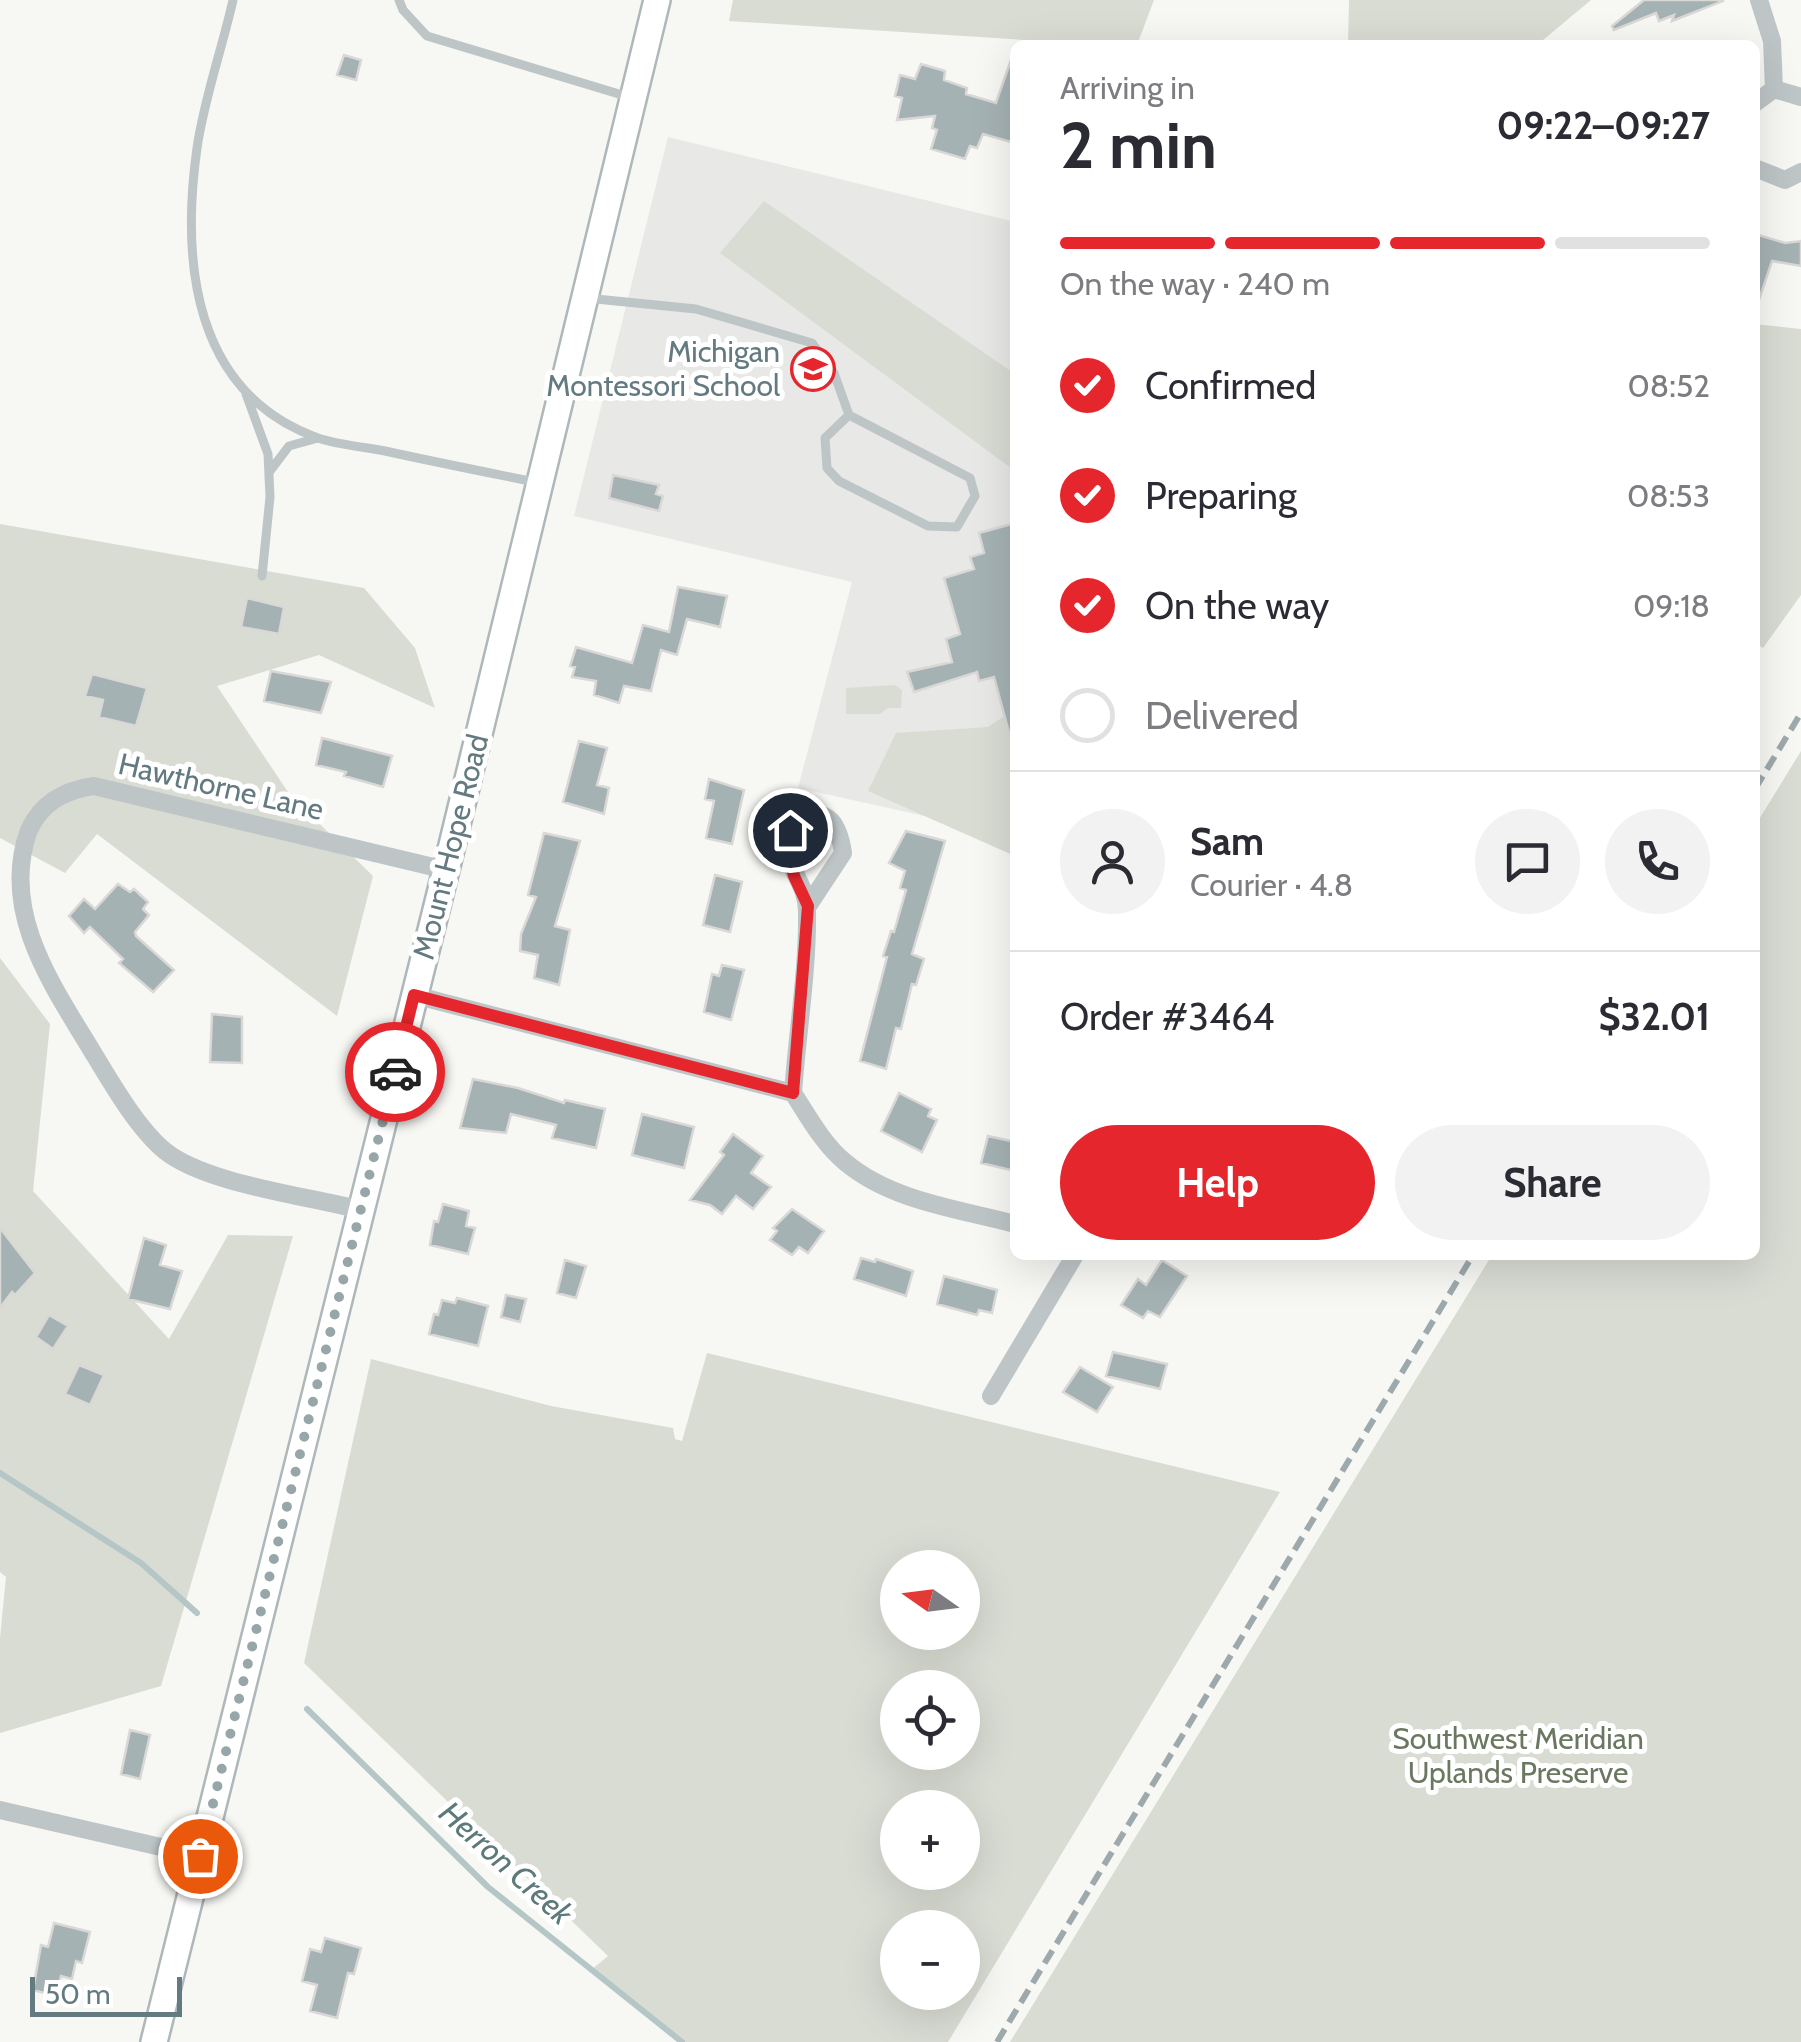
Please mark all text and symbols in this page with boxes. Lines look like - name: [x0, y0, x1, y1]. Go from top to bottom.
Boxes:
- text: Arriving in: [1060, 68, 1195, 107]
- text: 09:22–09:27: [1497, 102, 1710, 149]
- text: 2 min: [1060, 105, 1217, 184]
- text: On the way · 240 m: [1060, 264, 1330, 303]
- place label: Michigan Montessori School: [546, 333, 780, 404]
- school or university icon: Michigan Montessori School: [790, 346, 836, 392]
- icon: check: [1060, 358, 1115, 413]
- text: Confirmed: [1145, 362, 1316, 409]
- text: 08:52: [1628, 366, 1710, 405]
- icon: check: [1060, 468, 1115, 523]
- text: Preparing: [1145, 472, 1297, 519]
- text: 08:53: [1627, 476, 1710, 515]
- icon: check: [1060, 578, 1115, 633]
- text: On the way: [1145, 582, 1329, 629]
- text: 09:18: [1633, 586, 1710, 625]
- text: Delivered: [1145, 692, 1299, 739]
- street label: Mount Hope Road: [405, 730, 496, 963]
- street label: Hawthorne Lane: [115, 745, 327, 828]
- pin: [748, 788, 833, 873]
- icon: home: [763, 803, 818, 858]
- button: person: [1060, 809, 1165, 914]
- button: chat: [1475, 809, 1580, 914]
- button: phone: [1605, 809, 1710, 914]
- text: Sam: [1190, 818, 1264, 865]
- text: Courier · 4.8: [1190, 865, 1353, 904]
- text: Order #3464: [1060, 993, 1274, 1040]
- text: $32.01: [1598, 993, 1710, 1040]
- courier: [345, 1022, 445, 1122]
- icon: car: [368, 1045, 423, 1100]
- button: Help: [1060, 1125, 1375, 1240]
- button: Share: [1395, 1125, 1710, 1240]
- north arrow: [880, 1550, 980, 1650]
- map controls: [880, 1550, 980, 2010]
- button: locate: [880, 1670, 980, 1770]
- park label: Southwest Meridian Uplands Preserve: [1392, 1720, 1644, 1791]
- button: +: [880, 1790, 980, 1890]
- water label: Herron Creek: [432, 1793, 582, 1933]
- pin: [158, 1814, 243, 1899]
- icon: bag: [173, 1829, 228, 1884]
- button: −: [880, 1910, 980, 2010]
- scale bar: [30, 1972, 182, 2016]
- text: 50 m: [45, 1977, 111, 2011]

